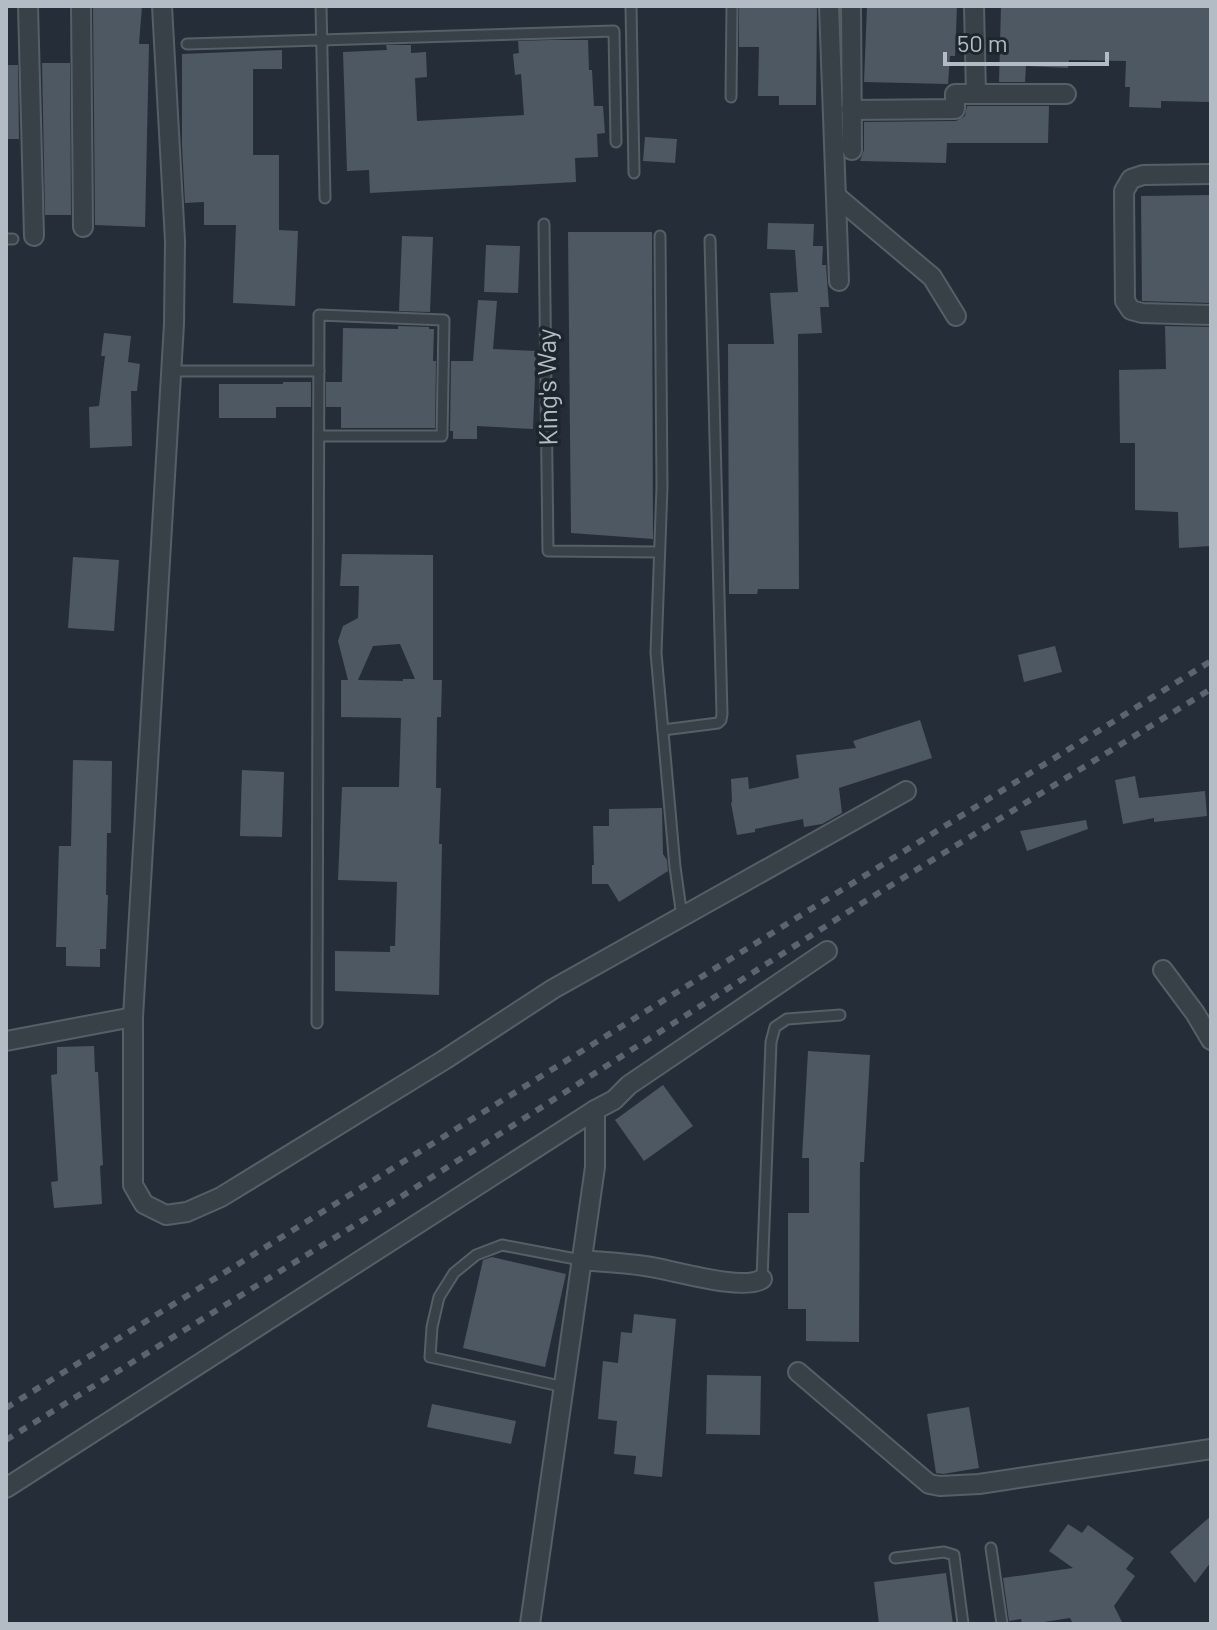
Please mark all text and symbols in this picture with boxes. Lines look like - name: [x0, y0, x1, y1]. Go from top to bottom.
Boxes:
- scale bar: [945, 16, 1107, 66]
- text: 50 m: [957, 28, 1008, 57]
- street label: King's Way: [529, 328, 563, 446]

